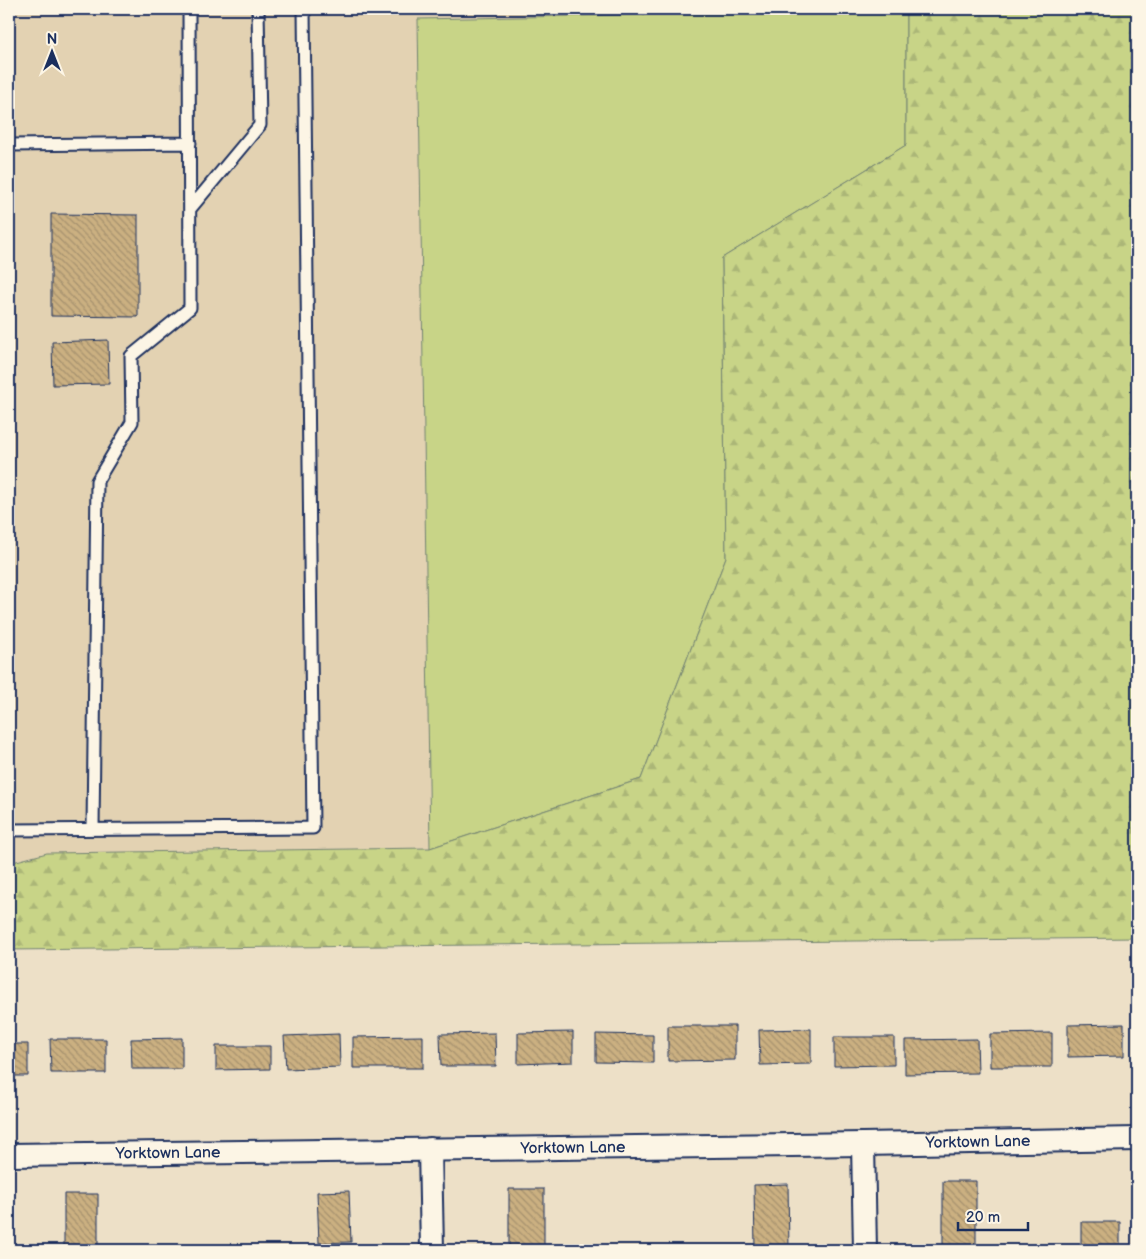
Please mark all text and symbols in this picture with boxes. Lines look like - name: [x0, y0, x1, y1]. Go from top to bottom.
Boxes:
- north arrow: [28, 28, 78, 78]
- text: N: [47, 31, 57, 48]
- street label: Yorktown Lane: [924, 1131, 1031, 1152]
- street label: Yorktown Lane: [519, 1138, 626, 1158]
- street label: Yorktown Lane: [114, 1143, 221, 1163]
- scale bar: [958, 1199, 1028, 1231]
- text: 20 m: [966, 1208, 1000, 1227]

